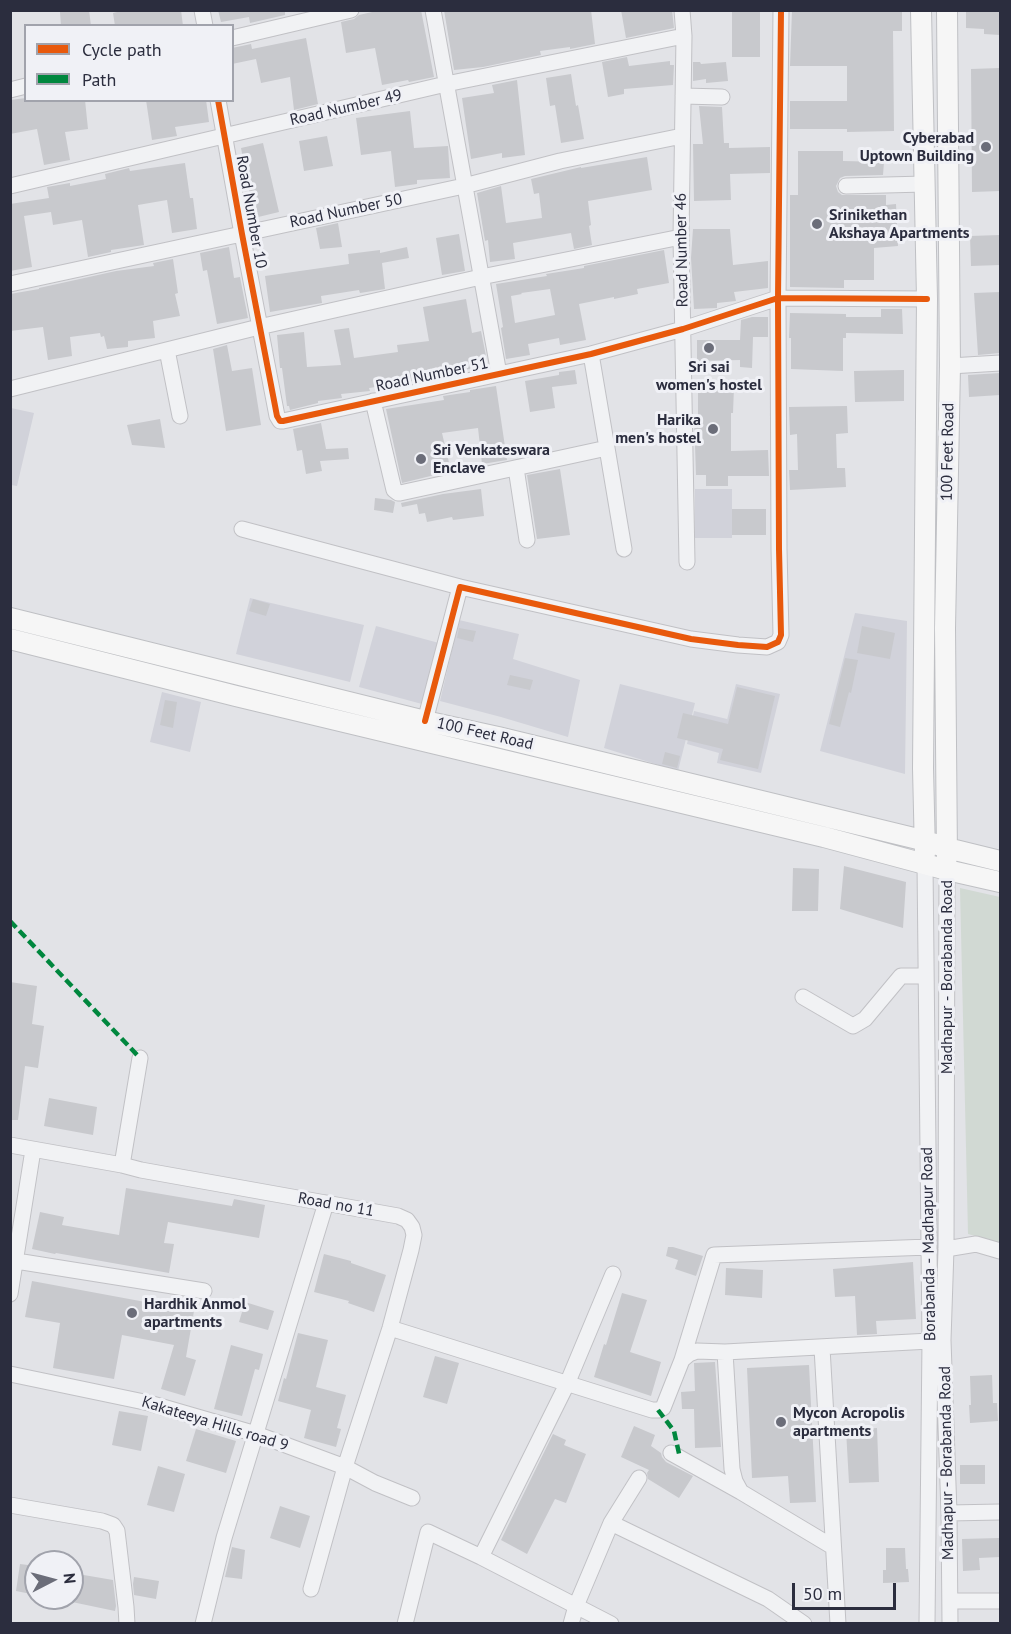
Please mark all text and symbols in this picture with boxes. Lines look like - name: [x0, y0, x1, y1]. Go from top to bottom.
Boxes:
- legend: [24, 24, 234, 102]
- text: Cycle path: [82, 38, 162, 61]
- text: Path: [82, 68, 116, 91]
- street label: Road Number 49: [288, 86, 404, 130]
- place label: Cyberabad Uptown Building: [860, 128, 974, 166]
- marker: Cyberabad Uptown Building: [979, 140, 993, 154]
- street label: Road Number 10: [232, 154, 270, 270]
- street label: Road Number 50: [288, 190, 404, 232]
- street label: Road Number 46: [671, 193, 693, 307]
- place label: Srinikethan Akshaya Apartments: [829, 205, 970, 243]
- marker: Srinikethan Akshaya Apartments: [810, 217, 824, 231]
- marker: Sri sai women's hostel: [702, 341, 716, 355]
- street label: Road Number 51: [374, 354, 490, 396]
- place label: Sri sai women's hostel: [656, 357, 762, 395]
- street label: 100 Feet Road: [938, 403, 958, 501]
- place label: Harika men's hostel: [615, 410, 701, 448]
- marker: Harika men's hostel: [706, 422, 720, 436]
- place label: Sri Venkateswara Enclave: [433, 440, 550, 478]
- marker: Sri Venkateswara Enclave: [414, 452, 428, 466]
- street label: 100 Feet Road: [435, 714, 535, 754]
- street label: Madhapur - Borabanda Road: [937, 880, 957, 1074]
- street label: Borabanda - Madhapur Road: [918, 1147, 940, 1341]
- street label: Road no 11: [296, 1189, 376, 1221]
- place label: Hardhik Anmol apartments: [144, 1294, 246, 1332]
- marker: Hardhik Anmol apartments: [125, 1306, 139, 1320]
- street label: Madhapur - Borabanda Road: [936, 1366, 958, 1560]
- street label: Kakateeya Hills road 9: [139, 1393, 291, 1455]
- place label: Mycon Acropolis apartments: [793, 1403, 905, 1441]
- marker: Mycon Acropolis apartments: [774, 1415, 788, 1429]
- north arrow: [24, 1550, 84, 1610]
- scale bar: [795, 1571, 898, 1609]
- text: N: [59, 1572, 80, 1585]
- text: 50 m: [803, 1582, 842, 1605]

